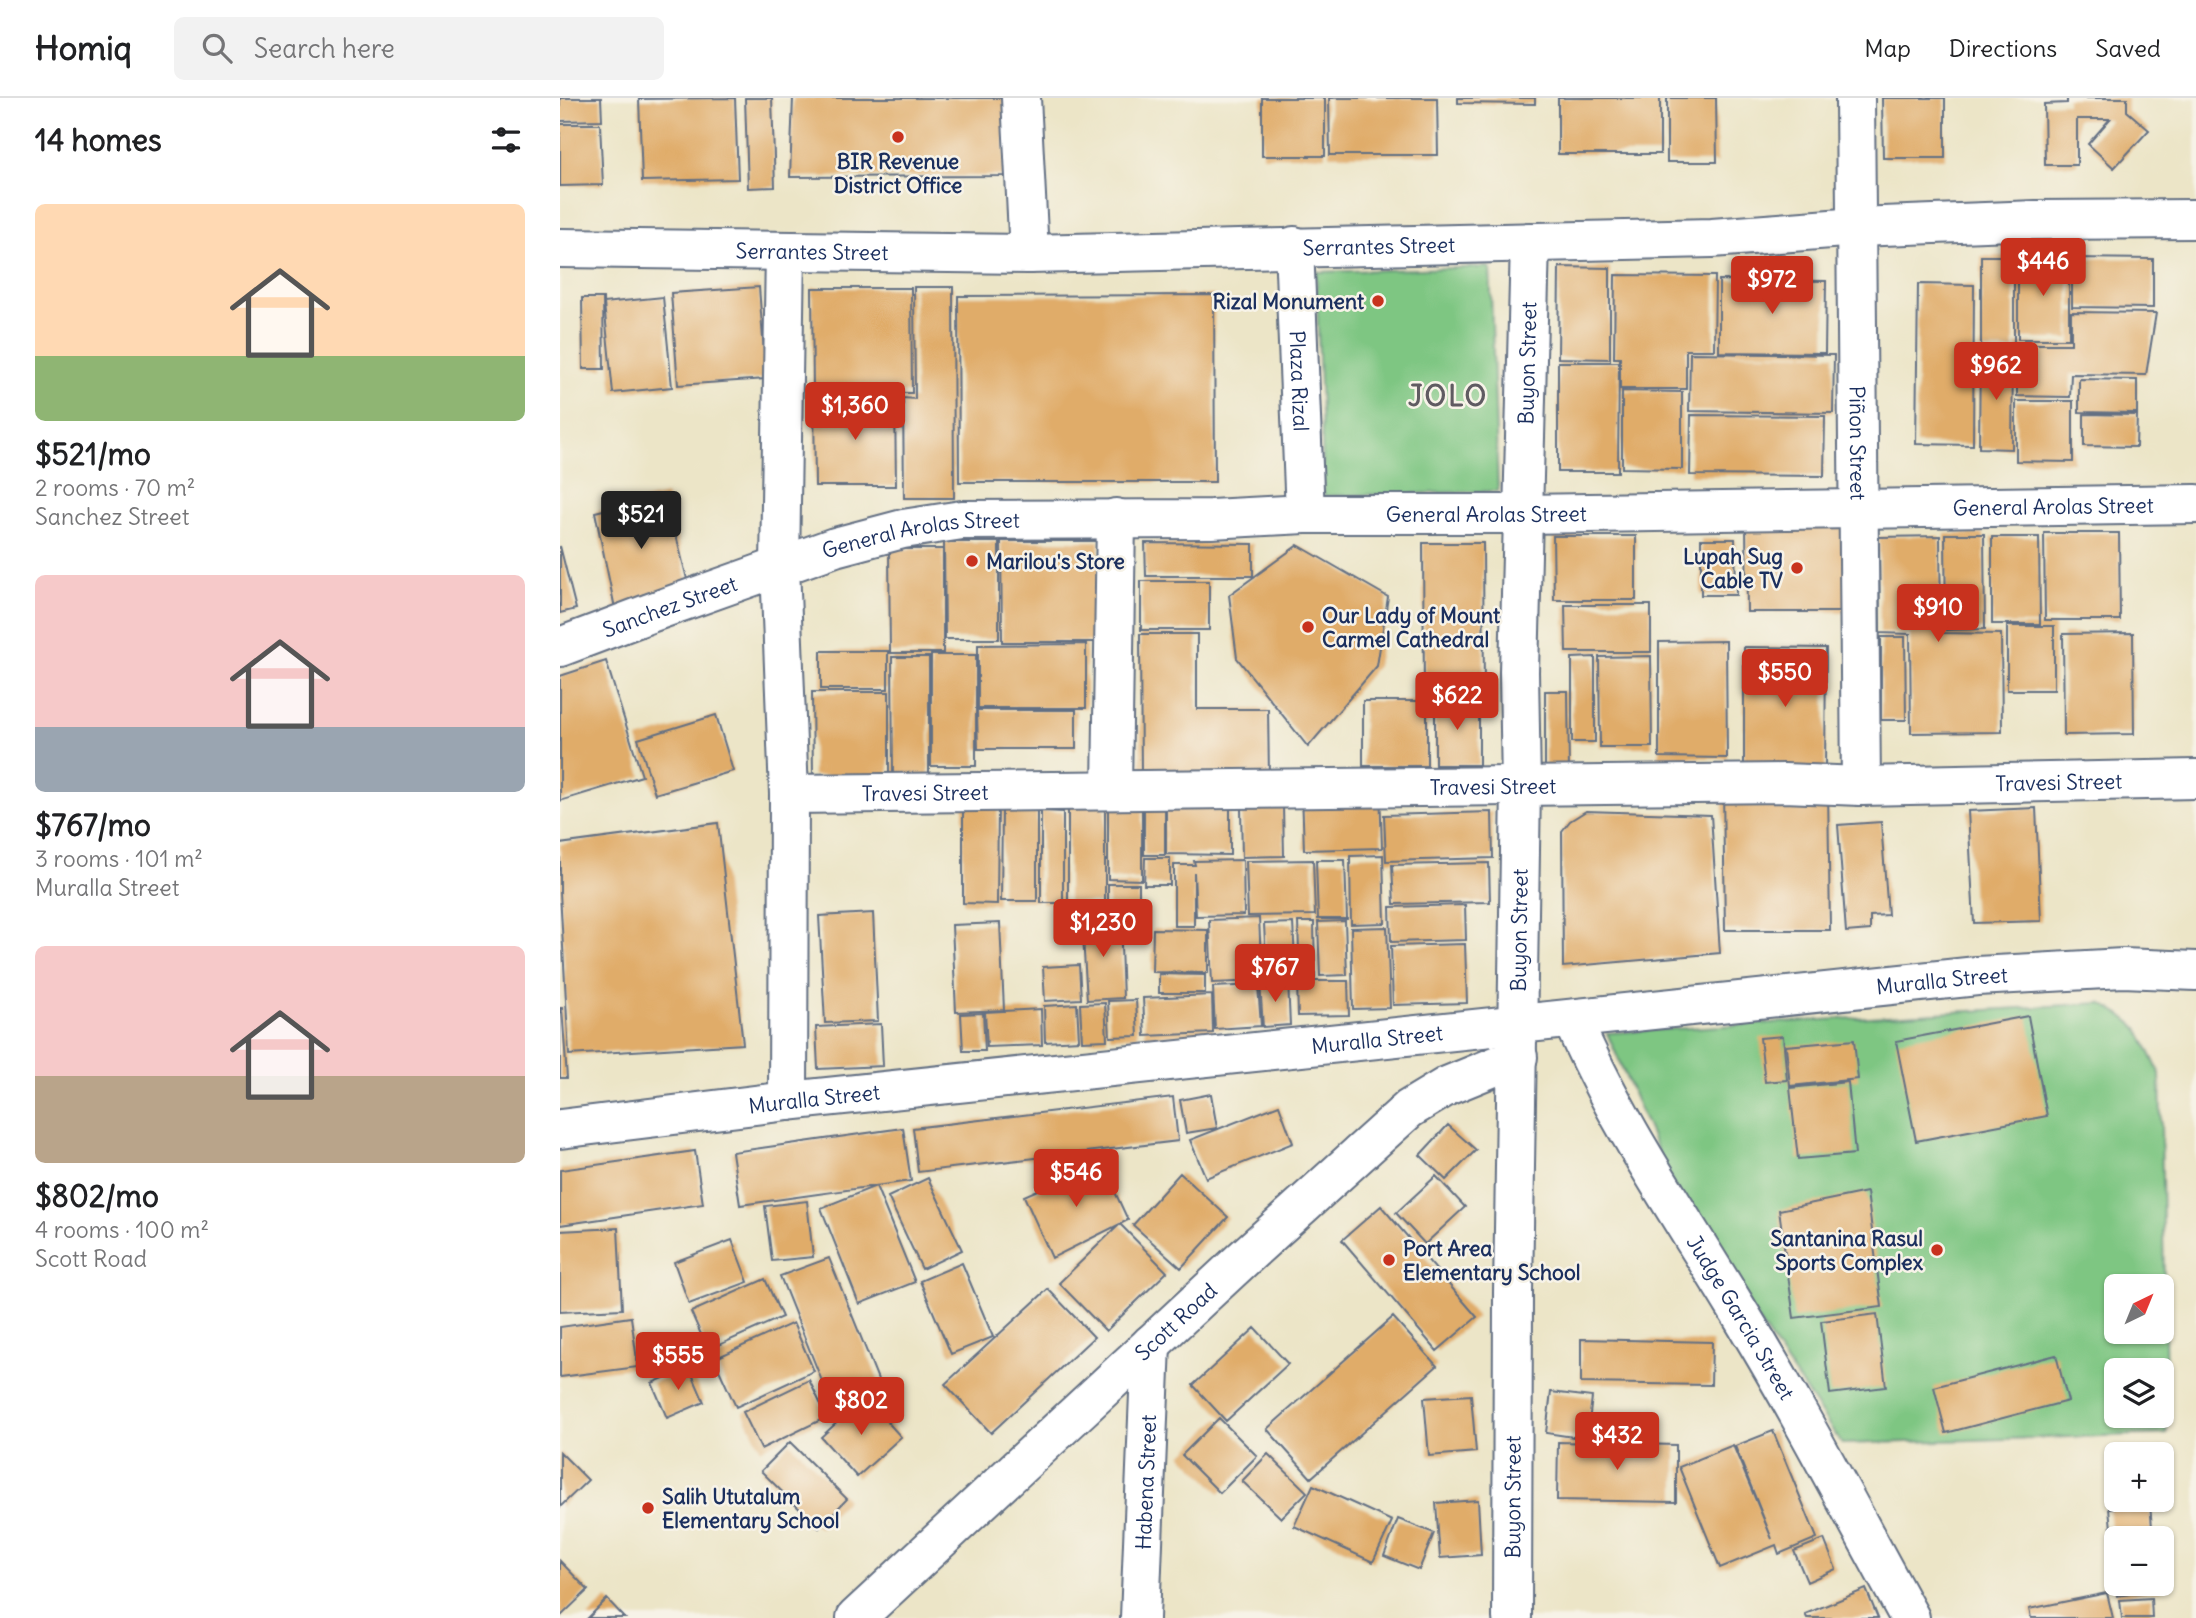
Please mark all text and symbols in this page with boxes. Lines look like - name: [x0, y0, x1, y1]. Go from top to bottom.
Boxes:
- search box: [174, 17, 664, 80]
- text: Homiq: [35, 27, 132, 69]
- icon: search: [198, 29, 236, 67]
- text: Search here: [254, 32, 395, 65]
- text: Map: [1864, 33, 1911, 63]
- text: Directions: [1949, 33, 2057, 63]
- text: Saved: [2095, 33, 2161, 63]
- text: 14 homes: [35, 121, 162, 159]
- icon: filters: [487, 121, 525, 159]
- marker: BIR Revenue District Office: [890, 129, 906, 145]
- place label: BIR Revenue District Office: [834, 148, 962, 199]
- street label: Serrantes Street: [1302, 231, 1456, 261]
- street label: Serrantes Street: [735, 237, 889, 266]
- pin: $446: [2002, 238, 2084, 298]
- text: $446: [2017, 246, 2069, 275]
- icon: home: [217, 250, 343, 376]
- pin: $972: [1731, 256, 1813, 316]
- text: $972: [1747, 264, 1797, 293]
- place label: Rizal Monument: [1213, 288, 1365, 315]
- marker: Rizal Monument: [1370, 293, 1386, 309]
- street label: Buyon Street: [1512, 301, 1542, 425]
- street label: Plaza Rizal: [1284, 330, 1315, 432]
- pin: $962: [1955, 342, 2037, 402]
- text: $962: [1970, 350, 2022, 379]
- district label: JOLO: [1408, 378, 1488, 414]
- pin: $1,360: [798, 382, 912, 442]
- street label: Piñon Street: [1844, 386, 1872, 500]
- text: $1,360: [821, 390, 889, 419]
- text: $521/mo: [35, 435, 151, 473]
- text: 2 rooms · 70 m²: [35, 473, 195, 502]
- pin: $521: [600, 491, 682, 551]
- street label: General Arolas Street: [1952, 491, 2154, 521]
- text: $521: [617, 499, 665, 528]
- street label: General Arolas Street: [1386, 500, 1587, 528]
- text: Sanchez Street: [35, 502, 189, 531]
- street label: General Arolas Street: [818, 506, 1020, 564]
- place label: Lupah Sug Cable TV: [1683, 543, 1783, 594]
- place label: Marilou's Store: [986, 548, 1125, 575]
- marker: Marilou's Store: [964, 553, 980, 569]
- marker: Lupah Sug Cable TV: [1789, 560, 1805, 576]
- street label: Sanchez Street: [599, 570, 741, 643]
- pin: $910: [1897, 584, 1979, 644]
- text: $910: [1913, 592, 1963, 621]
- place label: Our Lady of Mount Carmel Cathedral: [1322, 602, 1501, 653]
- marker: Our Lady of Mount Carmel Cathedral: [1300, 619, 1316, 635]
- icon: home: [217, 621, 343, 747]
- pin: $550: [1744, 650, 1826, 709]
- text: $550: [1758, 657, 1812, 686]
- pin: $622: [1416, 672, 1498, 732]
- text: $622: [1431, 680, 1483, 709]
- street label: Travesi Street: [1995, 767, 2123, 797]
- street label: Travesi Street: [1429, 772, 1557, 800]
- street label: Travesi Street: [861, 778, 989, 807]
- text: $767/mo: [35, 806, 151, 844]
- text: 3 rooms · 101 m²: [35, 844, 203, 873]
- street label: Buyon Street: [1504, 868, 1533, 992]
- text: Muralla Street: [35, 873, 180, 902]
- pin: $1,230: [1046, 900, 1160, 959]
- text: $1,230: [1069, 907, 1137, 936]
- pin: $767: [1234, 944, 1316, 1004]
- text: $767: [1251, 952, 1299, 981]
- street label: Muralla Street: [1875, 961, 2008, 1000]
- icon: home: [217, 992, 343, 1118]
- street label: Muralla Street: [1310, 1019, 1444, 1059]
- street label: Muralla Street: [747, 1078, 881, 1119]
- pin: $546: [1035, 1150, 1117, 1209]
- text: $546: [1050, 1157, 1102, 1186]
- text: $802/mo: [35, 1177, 159, 1215]
- text: 4 rooms · 100 m²: [35, 1215, 209, 1244]
- place label: Santanina Rasul Sports Complex: [1771, 1225, 1924, 1276]
- street label: Judge Garcia Street: [1681, 1230, 1801, 1404]
- place label: Port Area Elementary School: [1403, 1235, 1580, 1286]
- marker: Santanina Rasul Sports Complex: [1929, 1242, 1945, 1258]
- text: Scott Road: [35, 1244, 147, 1273]
- marker: Port Area Elementary School: [1381, 1252, 1397, 1268]
- north arrow: [2104, 1274, 2174, 1344]
- map controls: [2104, 1274, 2174, 1596]
- street label: Scott Road: [1129, 1277, 1222, 1366]
- pin: $555: [637, 1332, 719, 1392]
- text: $555: [652, 1340, 704, 1369]
- button: layers: [2104, 1358, 2174, 1428]
- pin: $802: [820, 1378, 902, 1437]
- text: $802: [834, 1385, 888, 1414]
- pin: $432: [1576, 1412, 1658, 1472]
- street label: Habena Street: [1129, 1414, 1162, 1550]
- text: $432: [1591, 1420, 1643, 1449]
- street label: Buyon Street: [1499, 1435, 1526, 1559]
- button: +: [2104, 1442, 2174, 1512]
- place label: Salih Ututalum Elementary School: [662, 1483, 839, 1534]
- marker: Salih Ututalum Elementary School: [640, 1500, 656, 1516]
- button: −: [2104, 1526, 2174, 1596]

